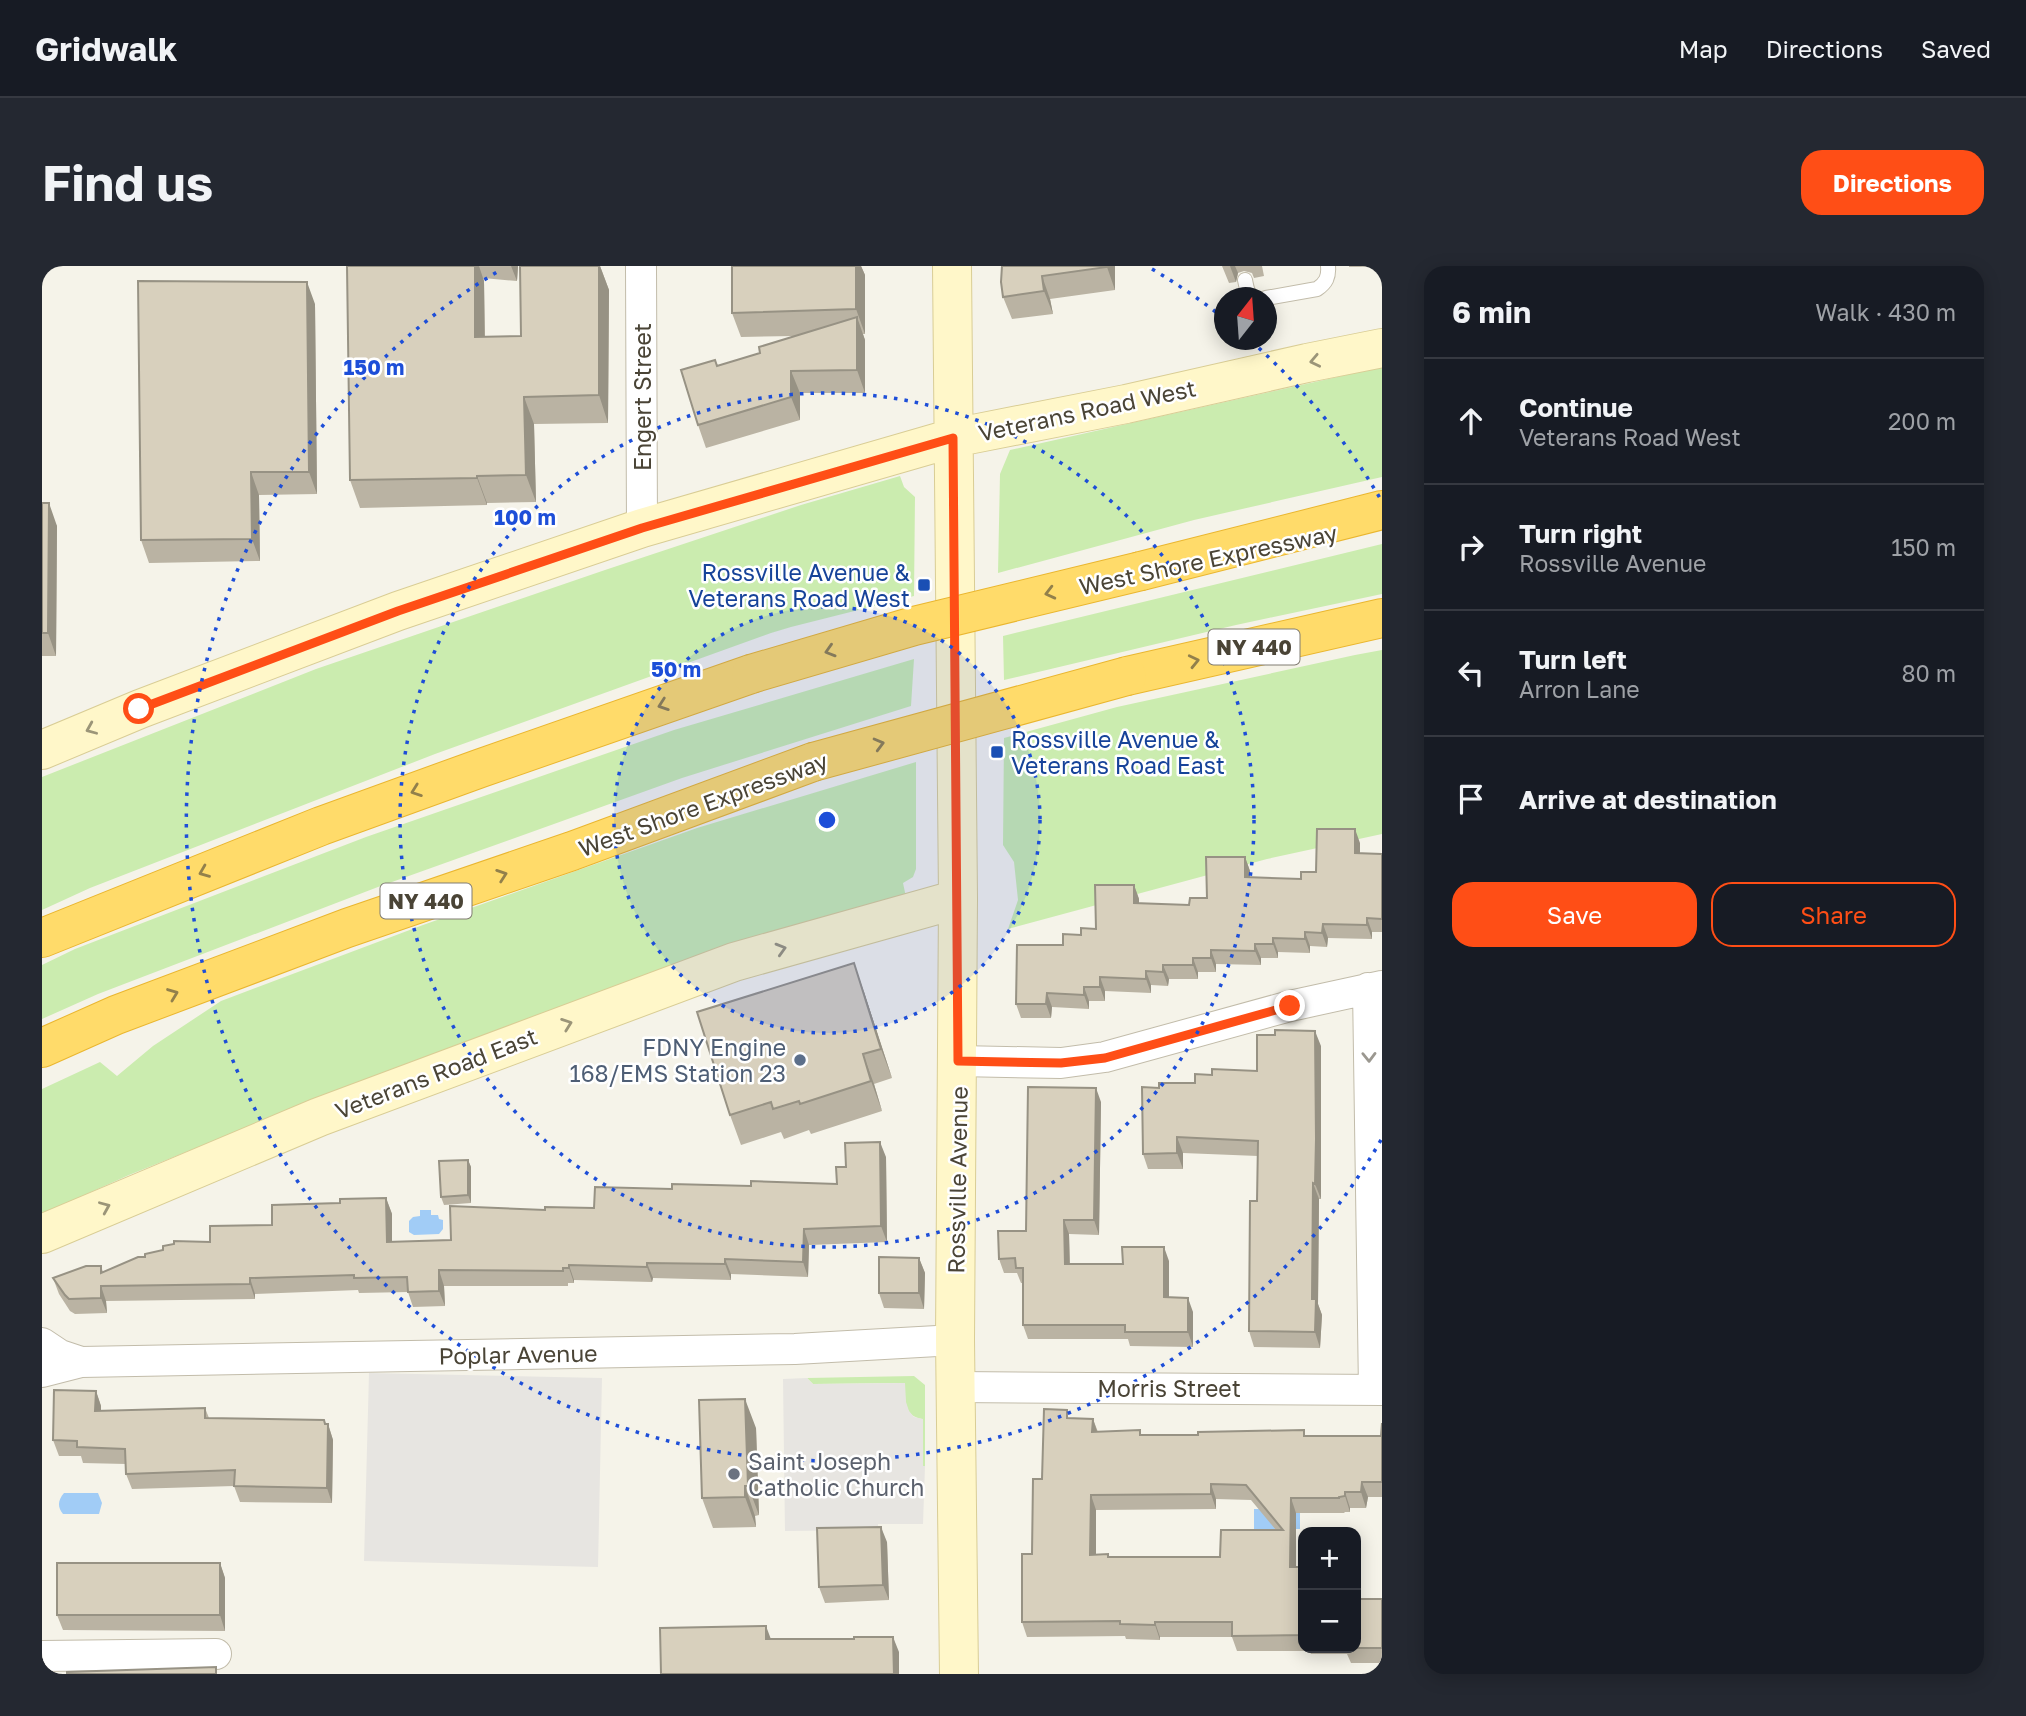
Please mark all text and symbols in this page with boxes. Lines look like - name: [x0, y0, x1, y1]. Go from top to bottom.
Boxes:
- text: Gridwalk: [35, 29, 177, 68]
- text: Map: [1679, 34, 1728, 63]
- text: Directions: [1766, 34, 1883, 63]
- text: Saved: [1921, 34, 1991, 63]
- button: Directions: [1801, 150, 1984, 215]
- text: Find us: [42, 153, 213, 212]
- north arrow: [1214, 287, 1277, 350]
- text: 6 min: [1452, 294, 1531, 330]
- text: Walk · 430 m: [1815, 298, 1956, 326]
- street label: Engert Street: [628, 323, 656, 471]
- one-way arrow: [1309, 353, 1321, 368]
- text: 150 m: [344, 354, 404, 380]
- street label: Veterans Road West: [976, 373, 1198, 447]
- text: Continue: [1519, 392, 1633, 423]
- icon: ahead: [1452, 402, 1490, 440]
- text: 200 m: [1888, 407, 1956, 435]
- text: Veterans Road West: [1519, 423, 1741, 451]
- text: 100 m: [494, 504, 556, 530]
- street label: West Shore Expressway: [1076, 518, 1340, 600]
- text: Turn right: [1519, 518, 1642, 549]
- icon: right: [1452, 528, 1490, 566]
- text: 150 m: [1891, 533, 1956, 561]
- text: Rossville Avenue: [1519, 549, 1706, 577]
- place label: Rossville Avenue & Veterans Road West: [688, 558, 911, 612]
- marker: Rossville Avenue & Veterans Road West: [916, 577, 932, 593]
- one-way arrow: [1044, 585, 1056, 599]
- road number: NY 440: [1208, 630, 1300, 664]
- one-way arrow: [825, 642, 837, 657]
- text: Turn left: [1519, 644, 1627, 675]
- icon: left: [1452, 654, 1490, 692]
- one-way arrow: [1187, 655, 1199, 669]
- text: 50 m: [651, 656, 701, 682]
- text: 80 m: [1902, 659, 1956, 687]
- text: Arron Lane: [1519, 675, 1640, 703]
- route start: [123, 693, 154, 724]
- one-way arrow: [658, 697, 670, 711]
- one-way arrow: [86, 721, 98, 735]
- place label: Rossville Avenue & Veterans Road East: [1011, 725, 1225, 779]
- one-way arrow: [873, 737, 885, 752]
- marker: Rossville Avenue & Veterans Road East: [989, 744, 1005, 760]
- street label: West Shore Expressway: [575, 746, 831, 862]
- icon: arrive: [1452, 780, 1490, 818]
- one-way arrow: [411, 783, 423, 797]
- text: Arrive at destination: [1519, 784, 1777, 815]
- centre of rings: [815, 808, 839, 832]
- one-way arrow: [198, 864, 210, 878]
- one-way arrow: [496, 869, 508, 883]
- button: Save: [1452, 882, 1697, 947]
- button: Share: [1711, 882, 1956, 947]
- road number: NY 440: [380, 884, 472, 918]
- one-way arrow: [775, 942, 787, 957]
- one-way arrow: [167, 988, 179, 1002]
- route end: [1274, 990, 1305, 1021]
- one-way arrow: [560, 1018, 572, 1032]
- street label: Veterans Road East: [331, 1022, 541, 1124]
- place label: FDNY Engine 168/EMS Station 23: [570, 1033, 786, 1087]
- marker: FDNY Engine 168/EMS Station 23: [792, 1052, 808, 1068]
- one-way arrow: [1361, 1052, 1377, 1062]
- street label: Rossville Avenue: [941, 1086, 973, 1274]
- one-way arrow: [98, 1202, 110, 1216]
- street label: Poplar Avenue: [438, 1339, 598, 1369]
- street label: Morris Street: [1097, 1374, 1241, 1402]
- place label: Saint Joseph Catholic Church: [748, 1447, 924, 1501]
- marker: Saint Joseph Catholic Church: [726, 1466, 742, 1482]
- map controls: [1298, 1527, 1361, 1653]
- button: +: [1298, 1527, 1361, 1590]
- button: −: [1298, 1590, 1361, 1653]

